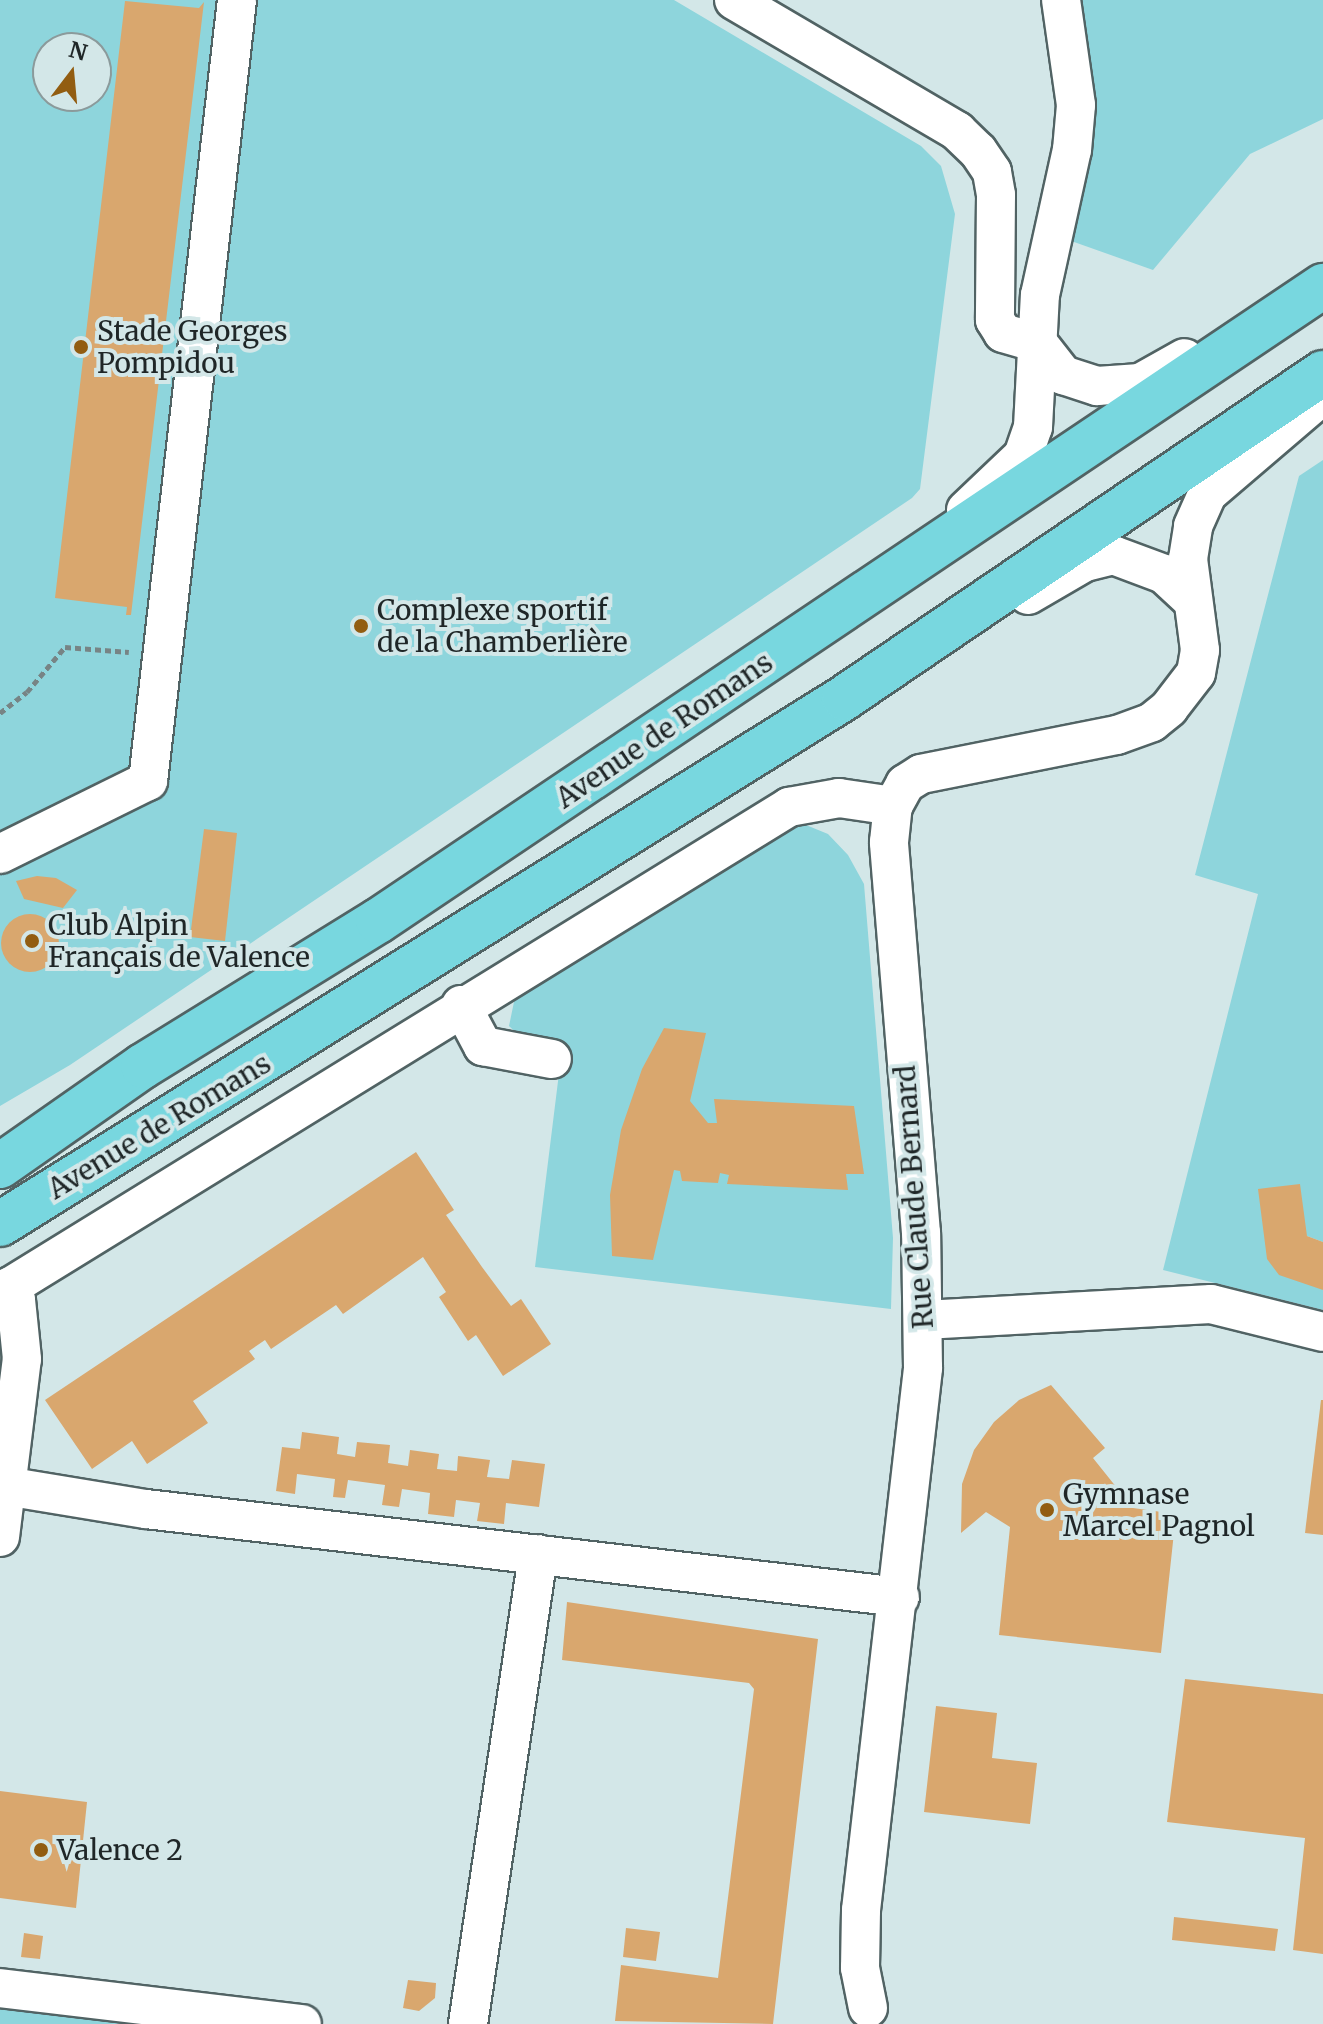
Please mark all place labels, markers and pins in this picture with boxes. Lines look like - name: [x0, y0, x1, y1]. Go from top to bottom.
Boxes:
- place label: Stade Georges Pompidou: [97, 314, 288, 380]
- marker: Stade Georges Pompidou: [72, 338, 90, 356]
- place label: Complexe sportif de la Chamberlière: [377, 593, 628, 659]
- marker: Complexe sportif de la Chamberlière: [352, 617, 370, 635]
- place label: Club Alpin Français de Valence: [48, 908, 310, 974]
- marker: Club Alpin Français de Valence: [23, 932, 41, 950]
- place label: Gymnase Marcel Pagnol: [1063, 1477, 1255, 1543]
- marker: Gymnase Marcel Pagnol: [1038, 1501, 1056, 1519]
- place label: Valence 2: [57, 1833, 183, 1867]
- marker: Valence 2: [32, 1841, 50, 1859]

